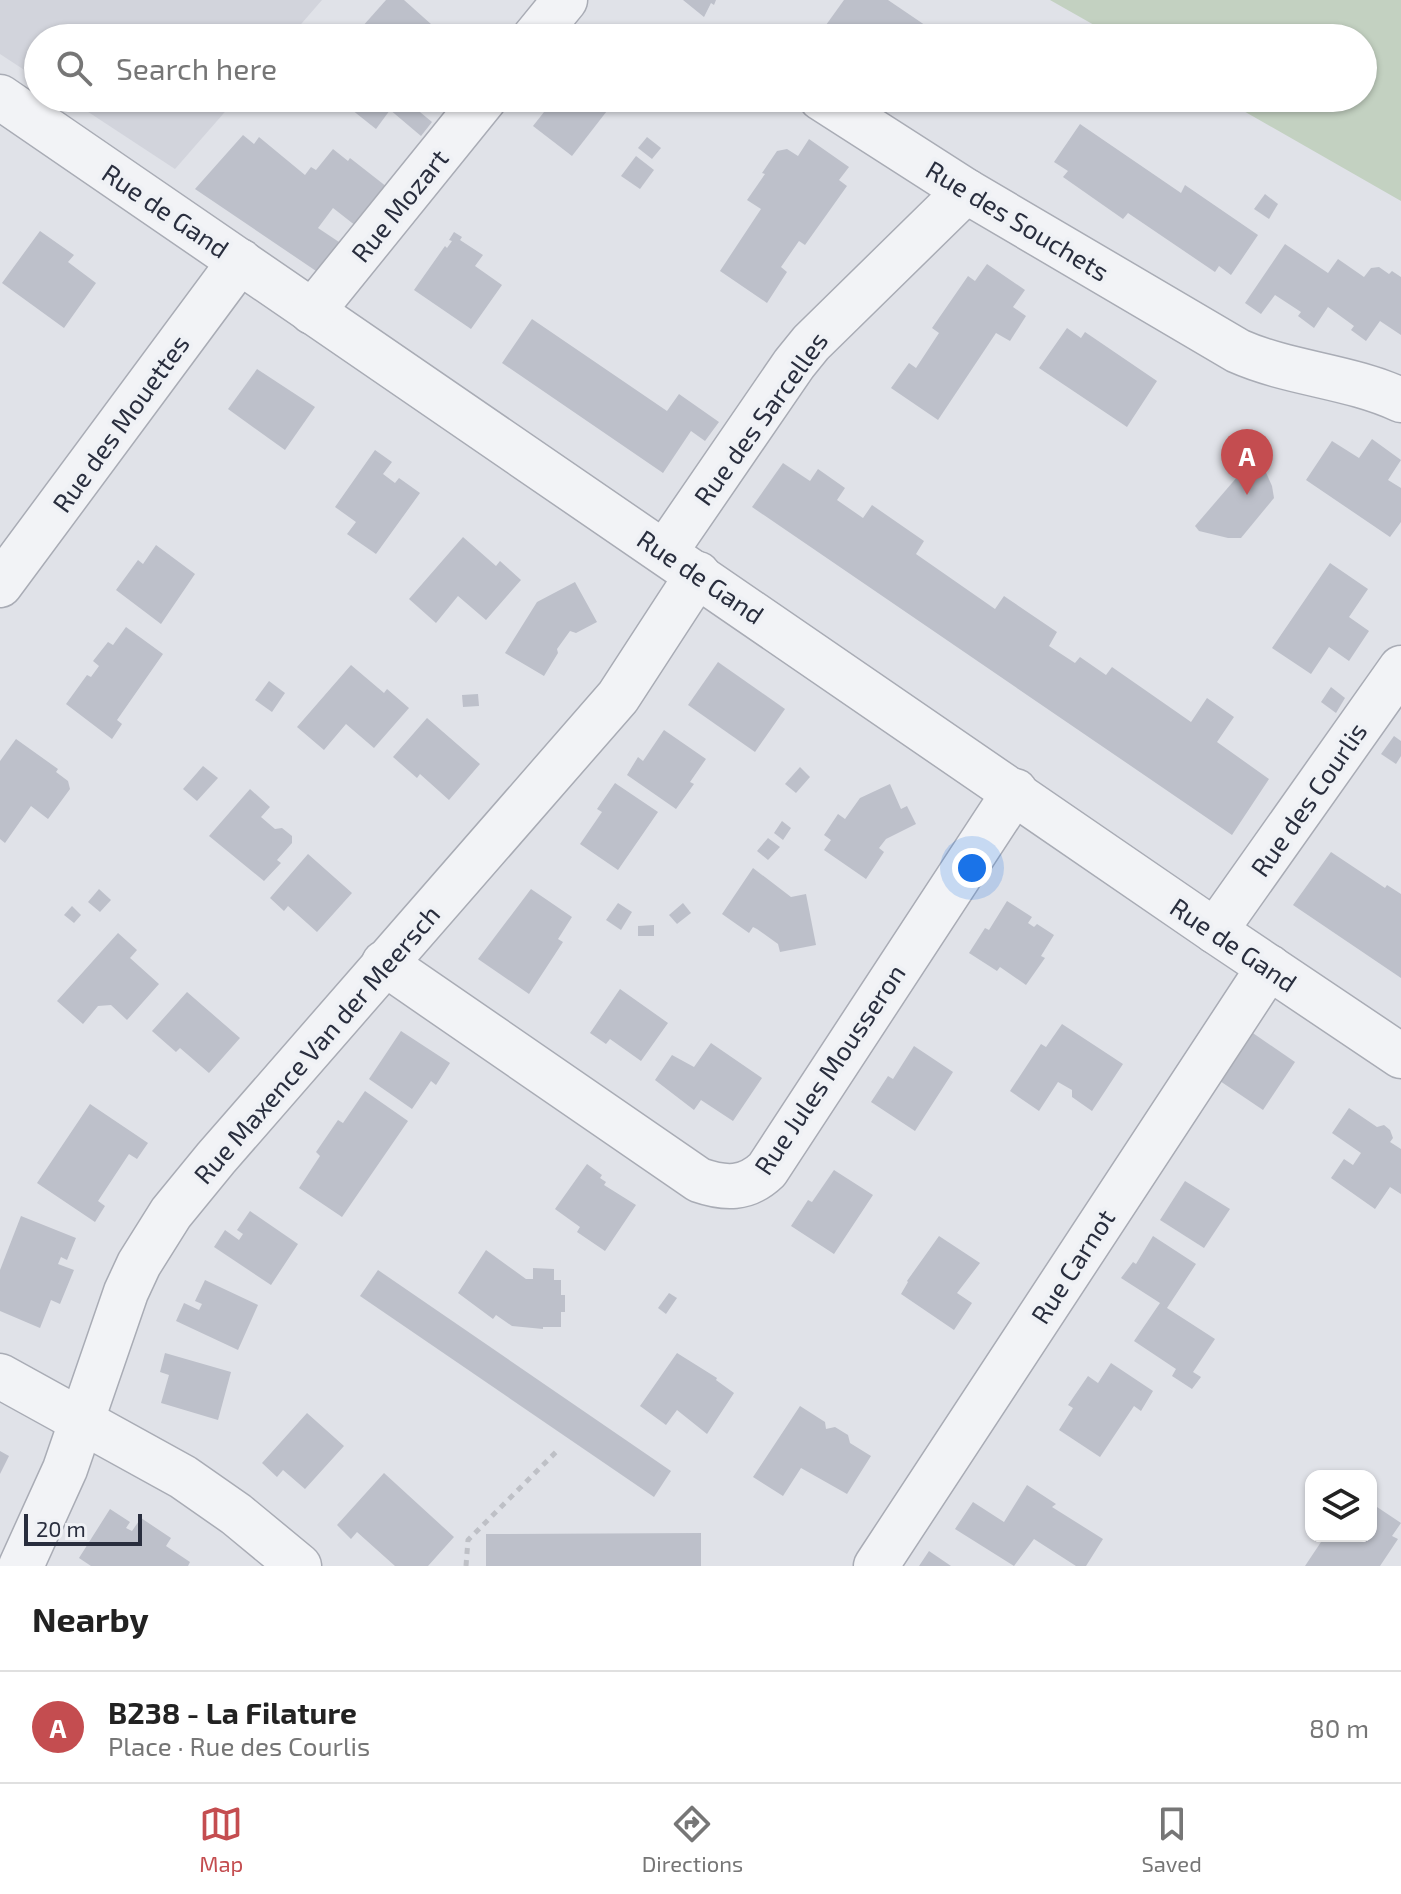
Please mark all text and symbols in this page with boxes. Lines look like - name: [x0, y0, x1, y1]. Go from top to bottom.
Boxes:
- search box: [24, 24, 1377, 112]
- icon: search: [52, 46, 96, 90]
- text: Search here: [116, 50, 277, 86]
- street label: Rue Mozart: [344, 142, 454, 268]
- street label: Rue des Souchets: [921, 153, 1115, 287]
- street label: Rue de Gand: [97, 156, 235, 264]
- street label: Rue des Sarcelles: [687, 325, 833, 511]
- street label: Rue des Mouettes: [45, 328, 195, 518]
- pin: A: [1221, 429, 1273, 495]
- street label: Rue de Gand: [632, 522, 770, 630]
- street label: Rue des Courlis: [1243, 716, 1373, 882]
- your location: [952, 848, 992, 888]
- street label: Rue de Gand: [1165, 890, 1303, 998]
- street label: Rue Maxence Van der Meersch: [187, 898, 445, 1190]
- street label: Rue Jules Mousseron: [747, 958, 911, 1180]
- street label: Rue Carnot: [1024, 1203, 1120, 1329]
- map controls: [1305, 1470, 1377, 1542]
- button: layers: [1305, 1470, 1377, 1542]
- scale bar: [24, 1510, 142, 1546]
- text: 20 m: [36, 1515, 86, 1541]
- text: Nearby: [32, 1598, 149, 1639]
- text: B238 - La Filature: [108, 1694, 357, 1730]
- text: A: [50, 1712, 66, 1743]
- text: 80 m: [1309, 1712, 1369, 1743]
- text: Place · Rue des Courlis: [108, 1730, 370, 1761]
- tab: Map: [199, 1802, 243, 1876]
- tab: Directions: [642, 1802, 743, 1876]
- tab: Saved: [1141, 1802, 1202, 1876]

